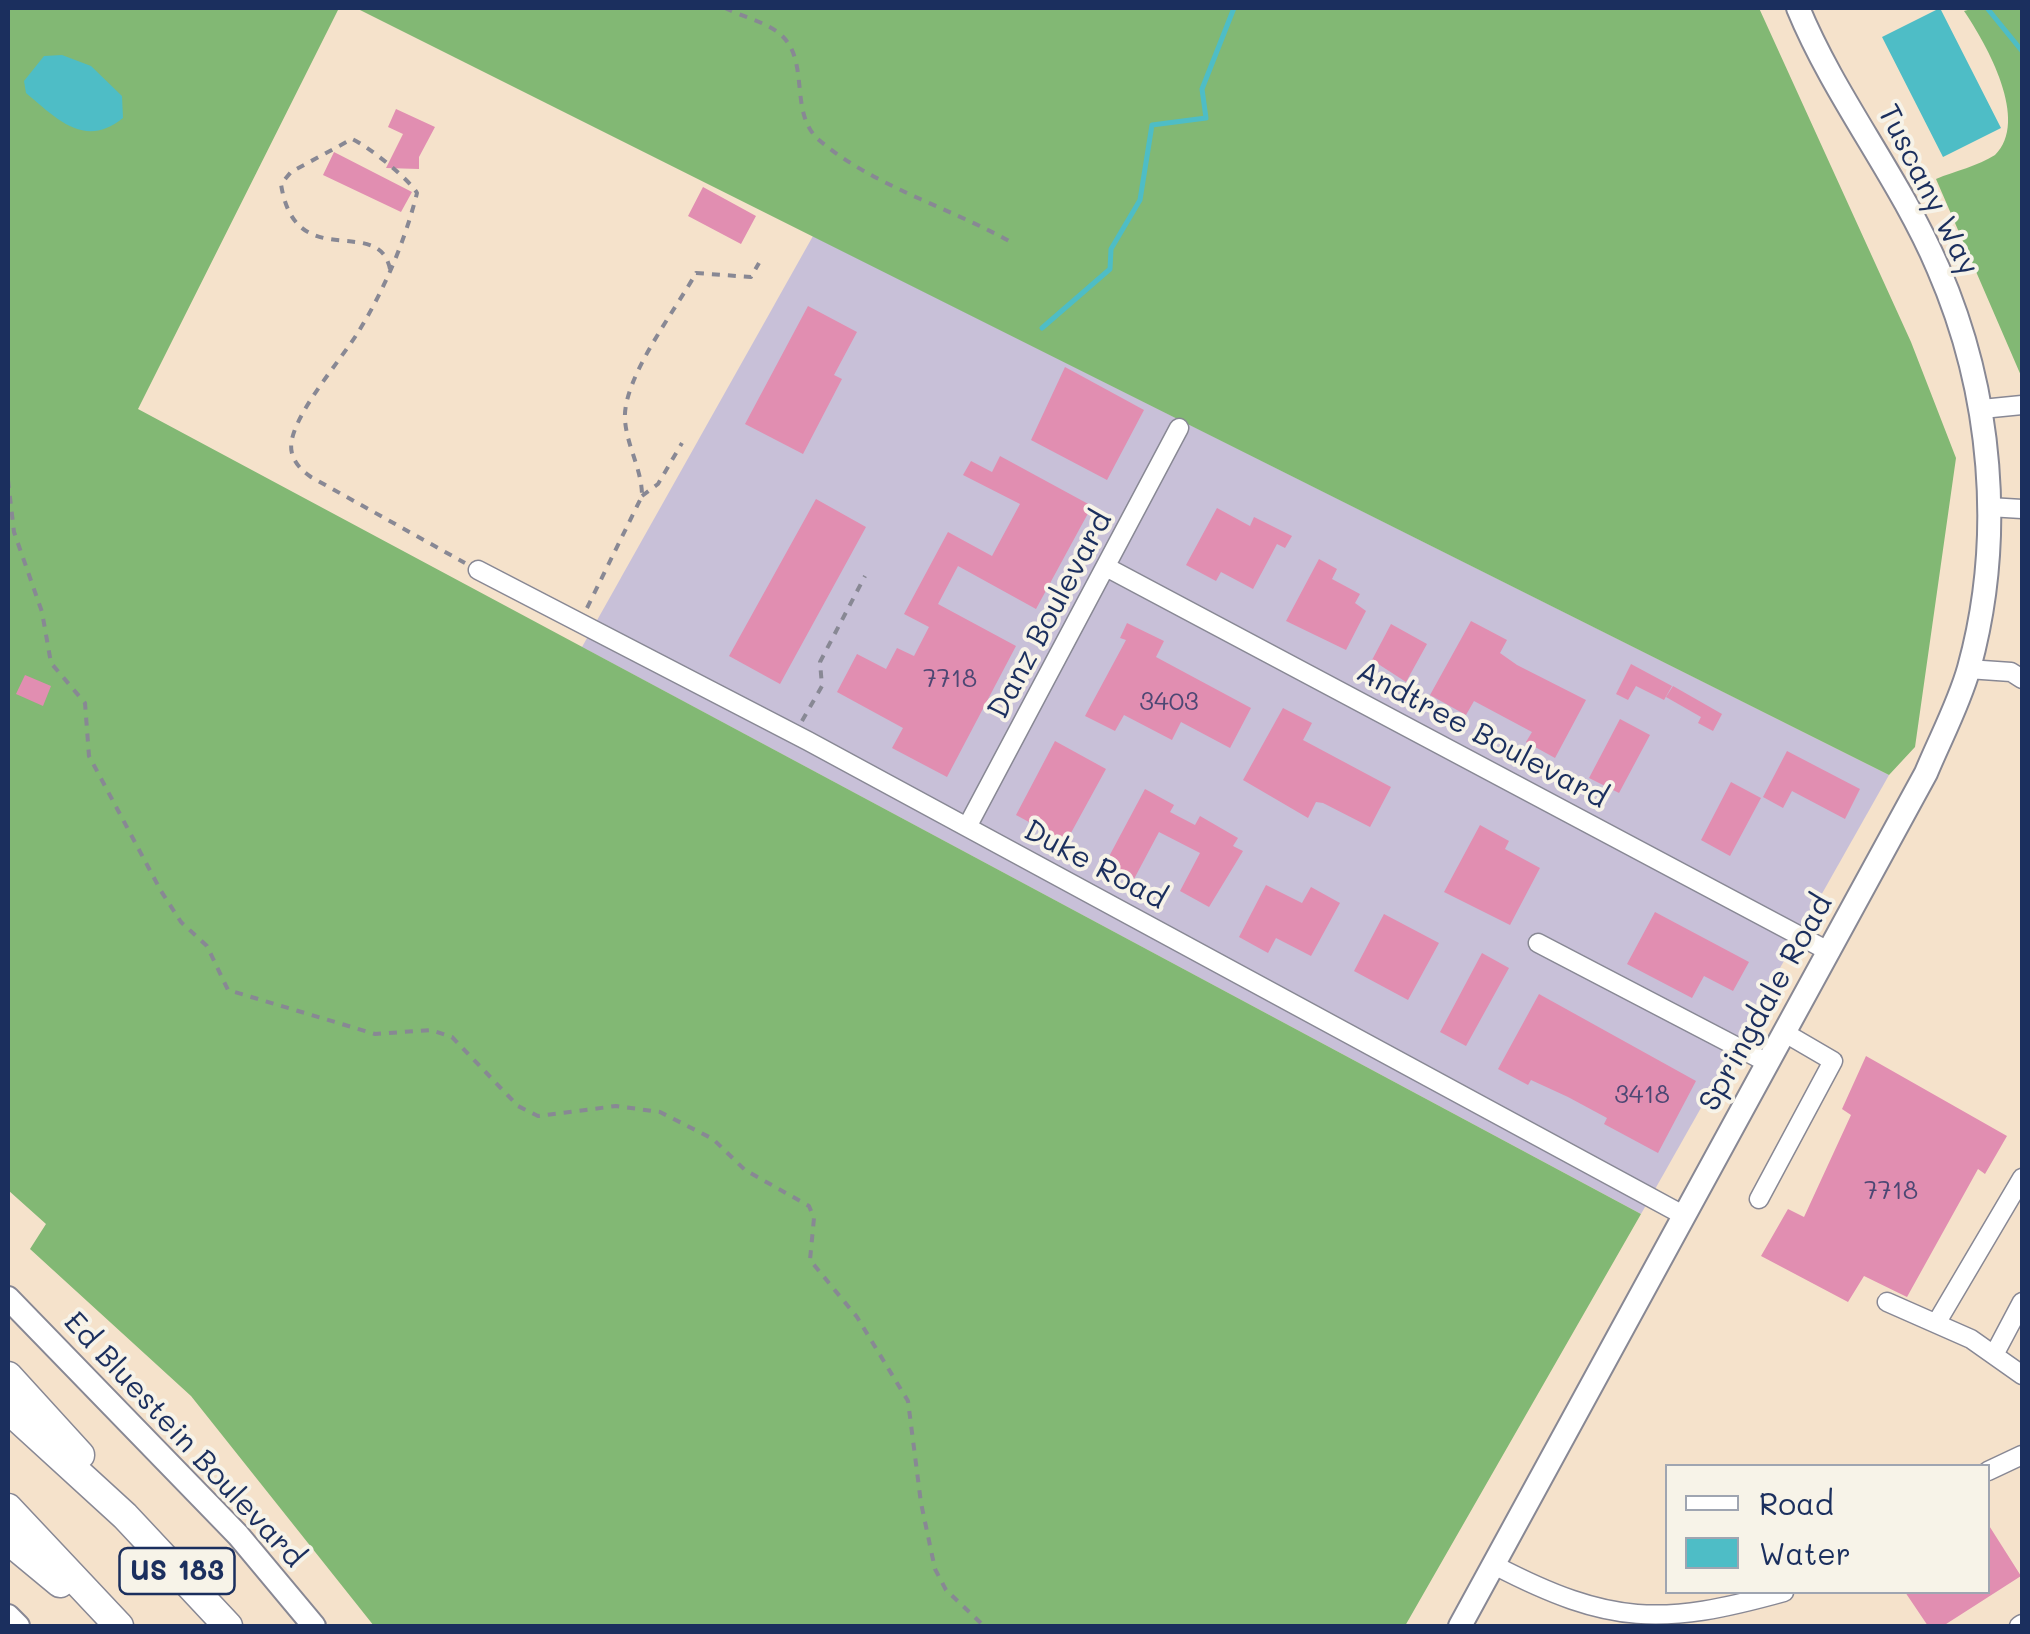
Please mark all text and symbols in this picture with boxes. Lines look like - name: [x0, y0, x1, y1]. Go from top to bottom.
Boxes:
- street label: Tuscany Way: [1870, 99, 1986, 281]
- street label: Danz Boulevard: [980, 505, 1120, 725]
- street label: Andtree Boulevard: [1350, 654, 1614, 816]
- house number: 7718: [923, 664, 977, 694]
- house number: 3403: [1139, 687, 1199, 717]
- street label: Duke Road: [1018, 813, 1172, 917]
- street label: Springdale Road: [1692, 889, 1840, 1117]
- house number: 3418: [1614, 1080, 1670, 1110]
- house number: 7718: [1864, 1176, 1918, 1206]
- street label: Ed Bluestein Boulevard: [56, 1305, 312, 1575]
- legend: [1665, 1464, 1990, 1594]
- text: Road: [1759, 1483, 1834, 1523]
- text: Water: [1759, 1533, 1851, 1573]
- road number: US 183: [120, 1548, 234, 1594]

